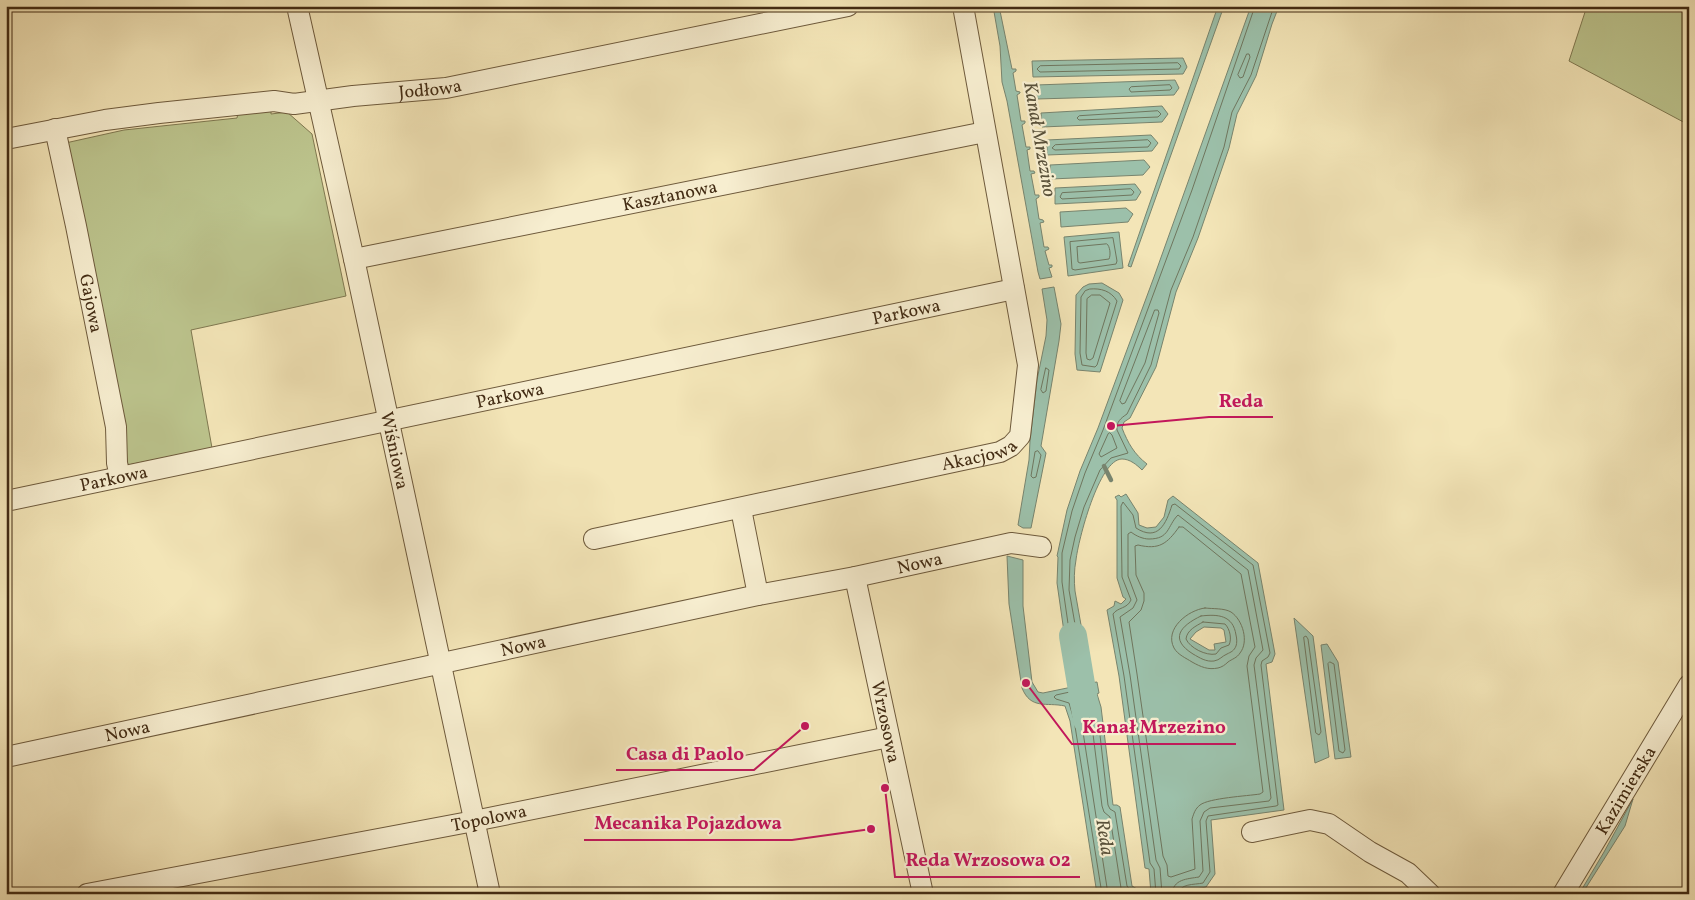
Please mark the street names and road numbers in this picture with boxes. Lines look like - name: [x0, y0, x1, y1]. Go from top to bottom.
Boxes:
- street label: Jodłowa: [398, 74, 464, 106]
- street label: Kasztanowa: [620, 175, 720, 219]
- street label: Gajowa: [72, 272, 108, 335]
- street label: Parkowa: [870, 294, 943, 332]
- street label: Parkowa: [474, 377, 547, 416]
- street label: Wiśniowa: [373, 409, 414, 492]
- street label: Akacjowa: [939, 435, 1025, 478]
- street label: Parkowa: [78, 461, 150, 499]
- street label: Nowa: [895, 547, 945, 581]
- street label: Nowa: [498, 630, 548, 664]
- street label: Wrzosowa: [864, 679, 906, 765]
- street label: Nowa: [103, 715, 153, 749]
- street label: Kazimierska: [1590, 742, 1663, 840]
- street label: Topolowa: [449, 800, 529, 839]

